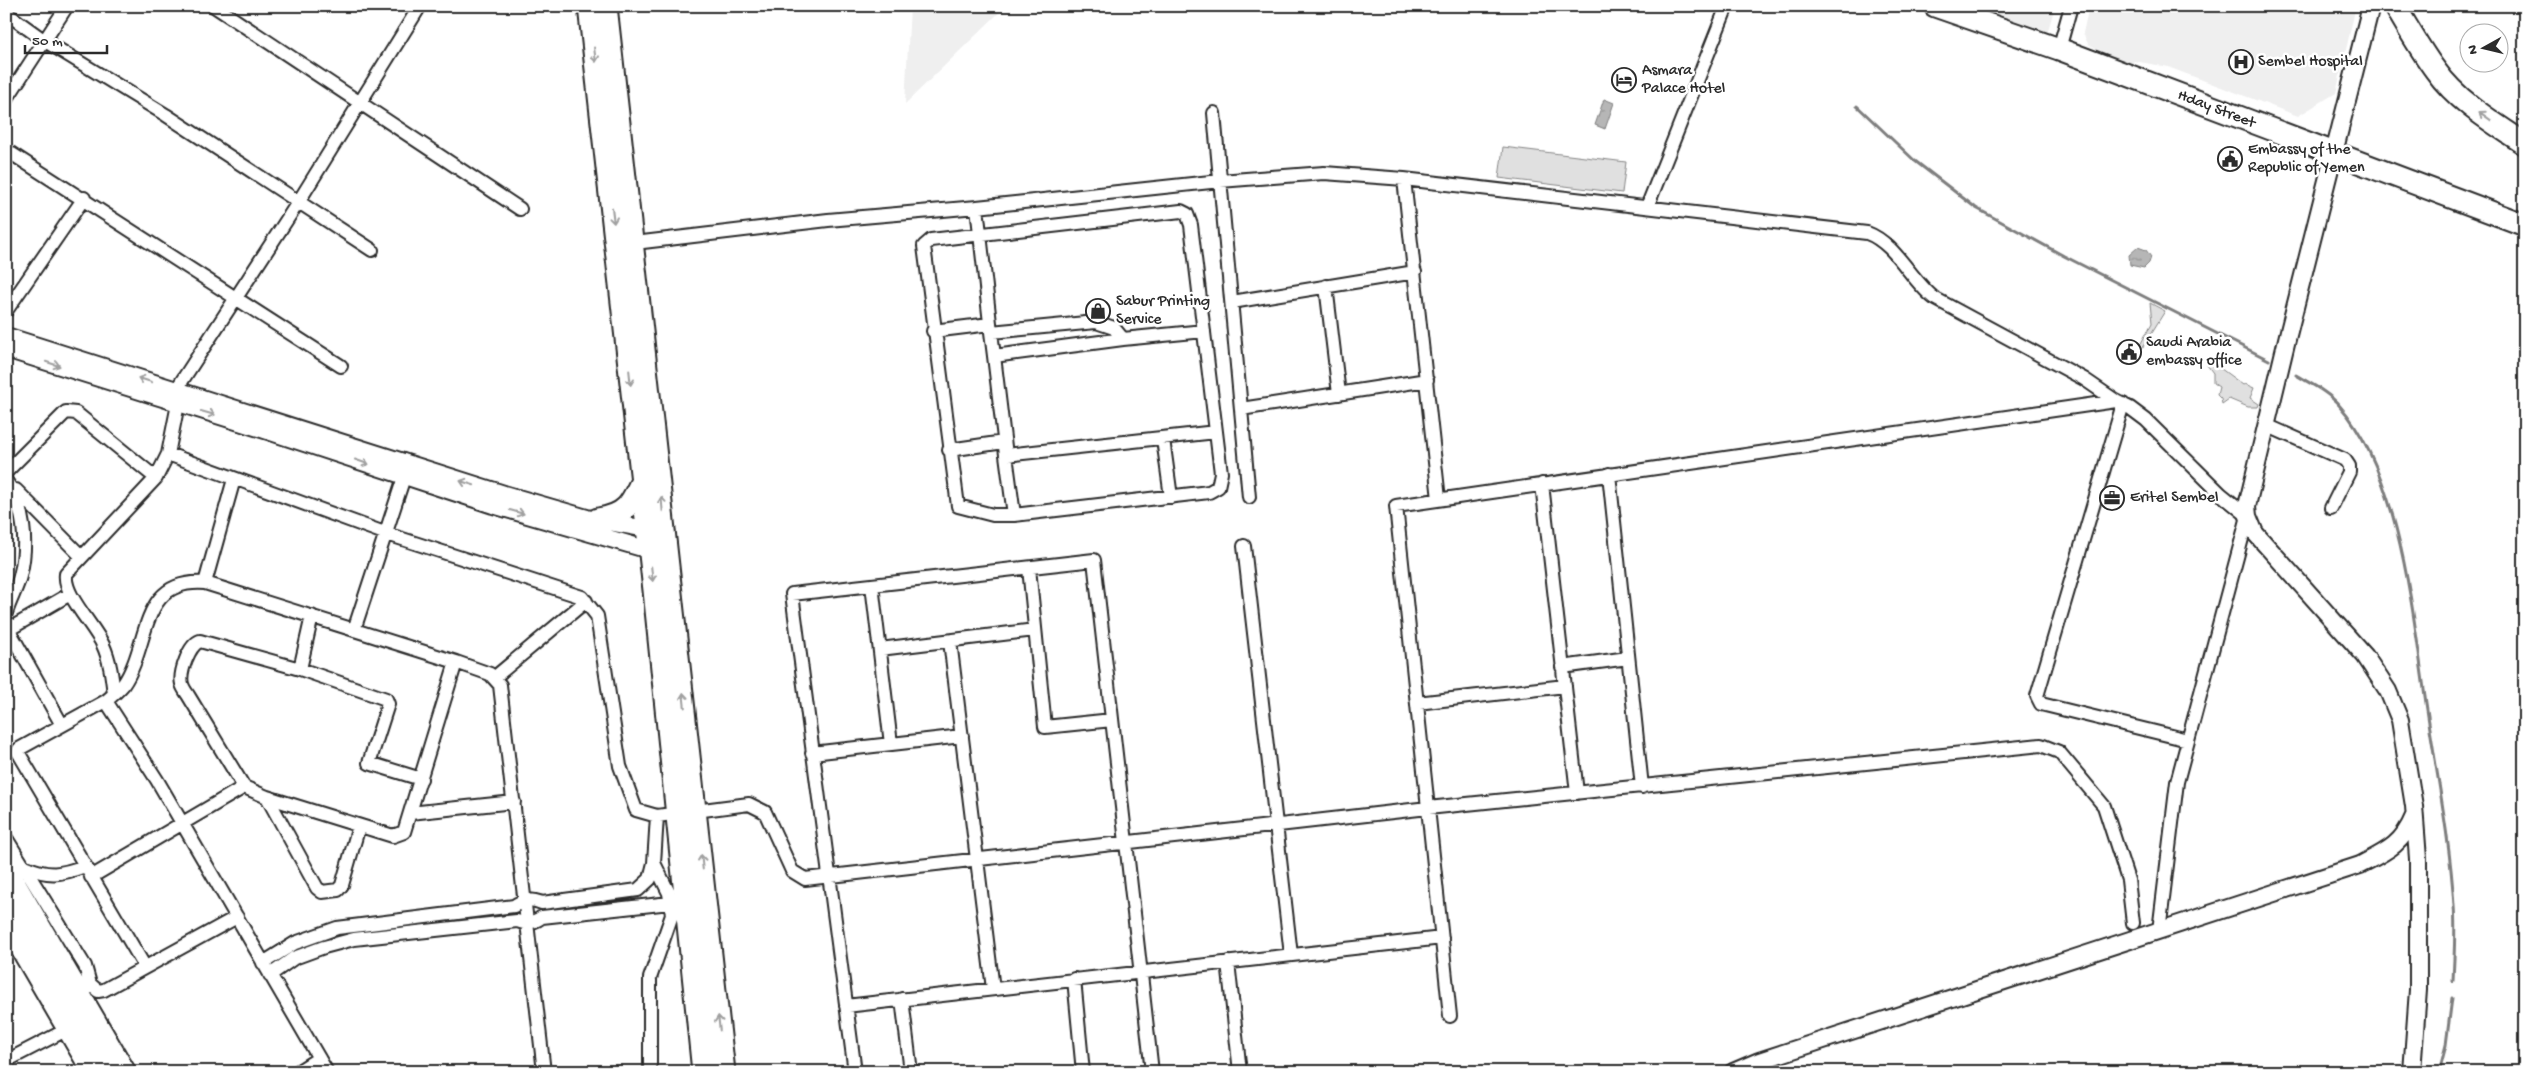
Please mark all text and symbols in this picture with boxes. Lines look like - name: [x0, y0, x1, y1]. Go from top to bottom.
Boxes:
- scale bar: [25, 22, 108, 54]
- north arrow: [2458, 22, 2508, 72]
- text: 50 m: [32, 33, 63, 51]
- text: N: [2465, 44, 2483, 55]
- one-way arrow: [590, 46, 600, 62]
- hospital icon: Sembel Hospital: [2228, 49, 2254, 75]
- place label: Sembel Hospital: [2258, 53, 2363, 72]
- place label: Asmara Palace Hotel: [1641, 62, 1725, 99]
- hotel icon: Asmara Palace Hotel: [1611, 67, 1637, 93]
- street label: Hday Street: [2174, 86, 2259, 134]
- one-way arrow: [2478, 111, 2492, 121]
- place label: Embassy of the Republic of Yemen: [2248, 141, 2365, 178]
- public building icon: Embassy of the Republic of Yemen: [2217, 146, 2243, 172]
- one-way arrow: [608, 208, 618, 224]
- place label: Sabur Printing Service: [1116, 293, 1210, 330]
- shop icon: Sabur Printing Service: [1085, 298, 1111, 324]
- place label: Saudi Arabia embassy office: [2146, 334, 2242, 371]
- public building icon: Saudi Arabia embassy office: [2116, 339, 2142, 365]
- one-way arrow: [44, 359, 60, 369]
- one-way arrow: [626, 369, 635, 385]
- one-way arrow: [138, 375, 154, 384]
- one-way arrow: [199, 408, 215, 418]
- one-way arrow: [354, 458, 370, 468]
- one-way arrow: [459, 477, 475, 487]
- office icon: Eritel Sembel: [2099, 485, 2125, 511]
- place label: Eritel Sembel: [2130, 489, 2218, 508]
- one-way arrow: [657, 496, 667, 512]
- one-way arrow: [509, 508, 525, 518]
- one-way arrow: [647, 566, 657, 582]
- one-way arrow: [679, 692, 689, 708]
- one-way arrow: [697, 854, 707, 870]
- one-way arrow: [714, 1016, 724, 1032]

